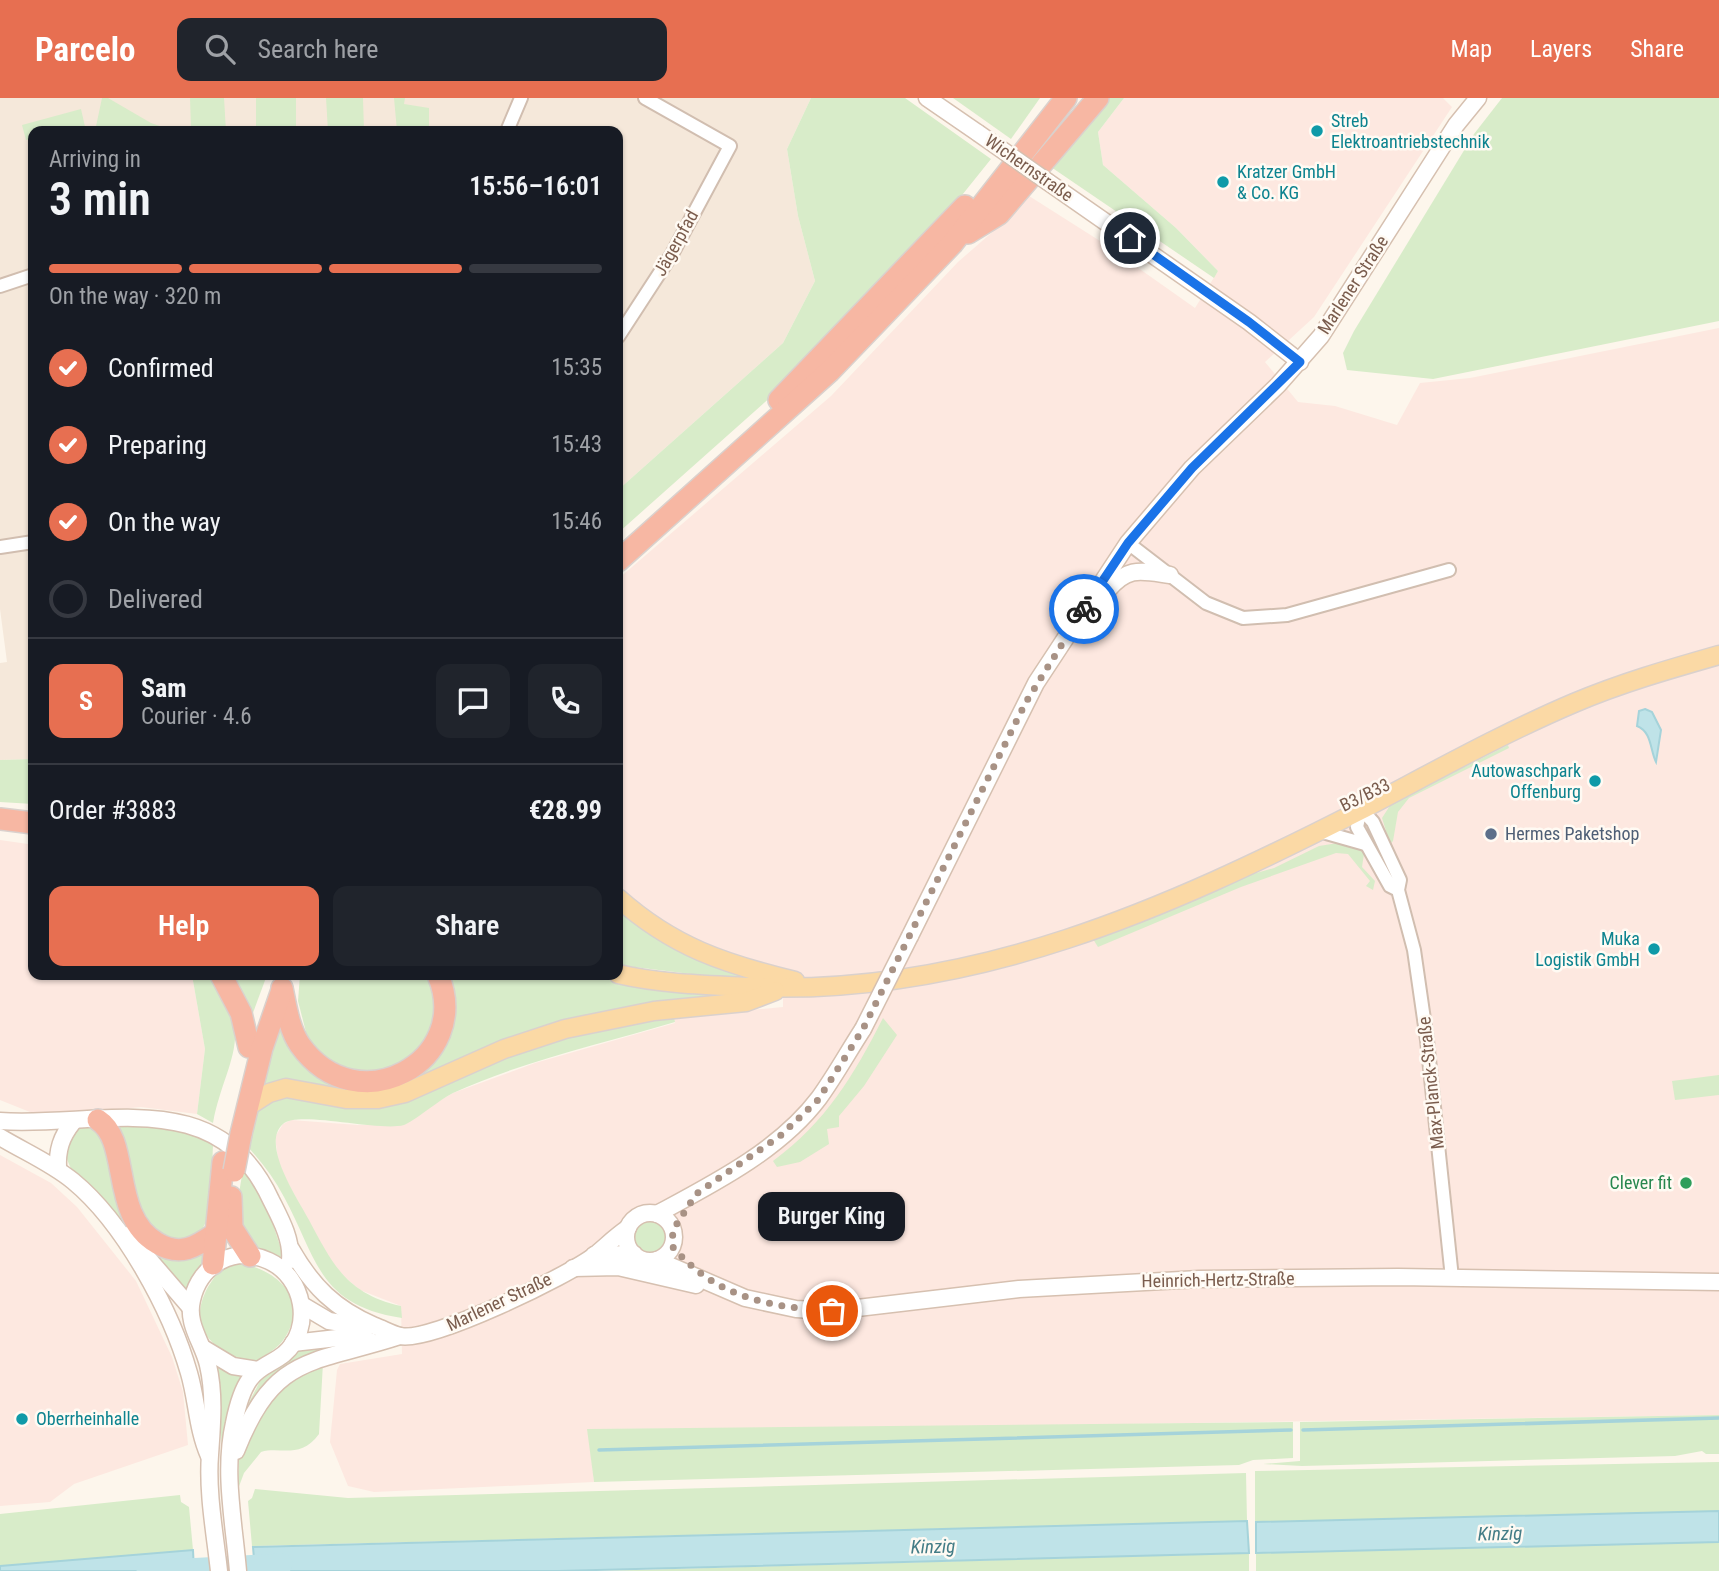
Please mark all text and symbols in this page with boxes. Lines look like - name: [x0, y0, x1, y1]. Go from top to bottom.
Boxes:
- search box: [177, 18, 667, 81]
- text: Parcelo: [35, 30, 135, 69]
- icon: search: [201, 30, 239, 68]
- text: Search here: [257, 34, 378, 64]
- text: Map: [1451, 35, 1492, 63]
- text: Layers: [1530, 35, 1592, 63]
- text: Share: [1630, 35, 1684, 63]
- place label: Streb Elektroantriebstechnik: [1331, 110, 1490, 152]
- marker: Streb Elektroantriebstechnik: [1309, 123, 1325, 139]
- street label: Wichernstraße: [981, 130, 1077, 206]
- text: Arriving in: [49, 146, 141, 173]
- place label: Kratzer GmbH & Co. KG: [1237, 161, 1336, 203]
- text: 15:56–16:01: [469, 171, 602, 201]
- text: 3 min: [49, 172, 151, 226]
- marker: Kratzer GmbH & Co. KG: [1215, 174, 1231, 190]
- street label: Jägerpfad: [649, 206, 702, 279]
- pin: [1100, 208, 1160, 268]
- icon: home: [1111, 219, 1149, 257]
- street label: Marlener Straße: [1313, 231, 1392, 338]
- text: On the way · 320 m: [49, 283, 221, 310]
- icon: check: [49, 349, 87, 387]
- text: Confirmed: [108, 353, 214, 383]
- text: 15:35: [551, 354, 602, 381]
- icon: check: [49, 426, 87, 464]
- text: Preparing: [108, 430, 207, 460]
- text: 15:43: [551, 431, 602, 458]
- icon: check: [49, 503, 87, 541]
- text: On the way: [108, 507, 221, 537]
- text: 15:46: [551, 508, 602, 535]
- courier: [1049, 574, 1119, 644]
- text: Delivered: [108, 584, 203, 614]
- icon: bike: [1065, 590, 1103, 628]
- button: chat: [436, 664, 510, 738]
- button: phone: [528, 664, 602, 738]
- text: Sam: [141, 673, 187, 703]
- text: S: [79, 686, 93, 716]
- text: Courier · 4.6: [141, 703, 252, 730]
- place label: Autowaschpark Offenburg: [1471, 760, 1581, 802]
- street label: B3/B33: [1336, 773, 1393, 816]
- marker: Autowaschpark Offenburg: [1587, 773, 1603, 789]
- text: Order #3883: [49, 795, 177, 825]
- text: €28.99: [529, 795, 602, 825]
- place label: Hermes Paketshop: [1505, 823, 1640, 844]
- marker: Hermes Paketshop: [1483, 826, 1499, 842]
- button: Help: [49, 886, 319, 966]
- button: Share: [333, 886, 602, 966]
- place label: Muka Logistik GmbH: [1535, 928, 1640, 970]
- marker: Muka Logistik GmbH: [1646, 941, 1662, 957]
- street label: Max-Planck-Straße: [1413, 1016, 1448, 1150]
- place label: Clever fit: [1610, 1172, 1672, 1193]
- marker: Clever fit: [1678, 1175, 1694, 1191]
- callout: Burger King: [758, 1192, 906, 1241]
- text: Burger King: [778, 1203, 885, 1230]
- street label: Marlener Straße: [443, 1268, 555, 1335]
- street label: Heinrich-Hertz-Straße: [1141, 1268, 1295, 1291]
- pin: [802, 1281, 862, 1341]
- icon: bag: [813, 1292, 851, 1330]
- place label: Oberrheinhalle: [36, 1408, 139, 1429]
- marker: Oberrheinhalle: [14, 1411, 30, 1427]
- water label: Kinzig: [1477, 1522, 1523, 1545]
- water label: Kinzig: [910, 1535, 956, 1558]

